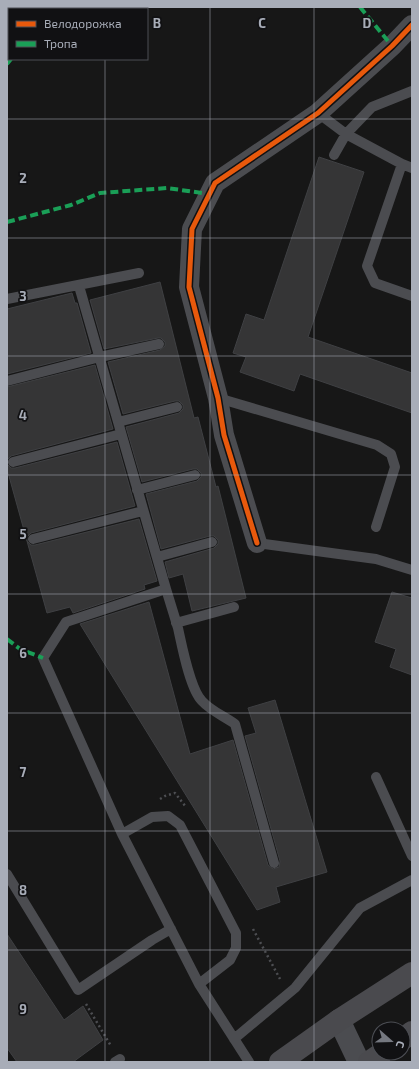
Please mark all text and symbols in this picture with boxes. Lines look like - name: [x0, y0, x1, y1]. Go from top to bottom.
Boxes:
- legend: [8, 8, 148, 60]
- text: B: [153, 15, 161, 31]
- text: C: [258, 15, 266, 31]
- text: D: [363, 15, 372, 31]
- text: Велодорожка: [44, 16, 122, 30]
- text: Тропа: [44, 36, 77, 50]
- text: 2: [19, 170, 27, 186]
- text: 3: [19, 288, 27, 304]
- text: 4: [19, 407, 27, 423]
- text: 5: [19, 526, 27, 542]
- text: 6: [19, 645, 27, 661]
- text: 7: [20, 764, 27, 780]
- text: 8: [19, 882, 27, 898]
- text: 9: [19, 1001, 27, 1017]
- north arrow: [371, 1021, 411, 1061]
- text: С: [393, 1039, 408, 1050]

